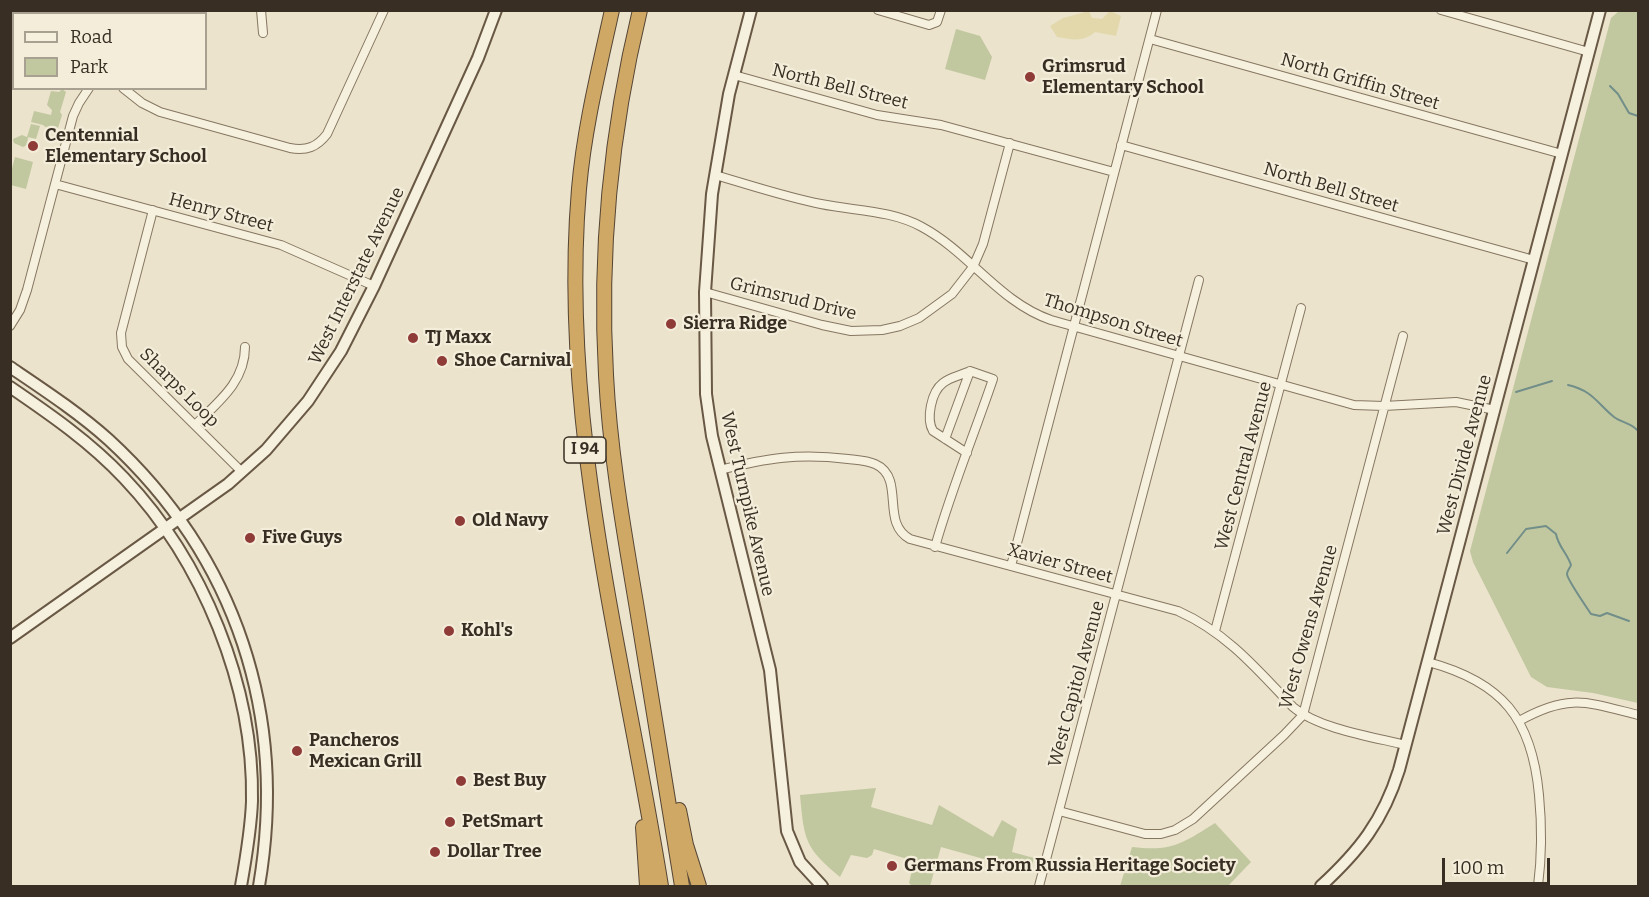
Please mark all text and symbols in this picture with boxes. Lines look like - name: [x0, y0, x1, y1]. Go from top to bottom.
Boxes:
- legend: [12, 12, 207, 90]
- text: Road: [70, 26, 112, 48]
- street label: North Griffin Street: [1278, 49, 1442, 115]
- text: Park: [70, 56, 108, 78]
- place label: Grimsrud Elementary School: [1042, 56, 1204, 98]
- street label: North Bell Street: [770, 60, 910, 114]
- marker: Grimsrud Elementary School: [1023, 70, 1037, 84]
- place label: Centennial Elementary School: [45, 125, 207, 168]
- marker: Centennial Elementary School: [26, 139, 40, 153]
- street label: North Bell Street: [1261, 158, 1401, 218]
- street label: West Interstate Avenue: [305, 184, 409, 368]
- street label: Henry Street: [166, 189, 276, 237]
- street label: Grimsrud Drive: [727, 273, 859, 325]
- street label: Thompson Street: [1041, 290, 1185, 352]
- place label: Sierra Ridge: [683, 313, 787, 335]
- marker: Sierra Ridge: [664, 317, 678, 331]
- place label: TJ Maxx: [425, 327, 491, 349]
- marker: TJ Maxx: [406, 331, 420, 345]
- street label: Sharps Loop: [135, 344, 223, 432]
- place label: Shoe Carnival: [454, 350, 571, 372]
- marker: Shoe Carnival: [435, 354, 449, 368]
- street label: West Divide Avenue: [1433, 372, 1497, 538]
- street label: West Central Avenue: [1211, 379, 1277, 553]
- street label: West Turnpike Avenue: [715, 410, 779, 598]
- road number: I 94: [564, 437, 606, 463]
- place label: Old Navy: [472, 510, 548, 532]
- marker: Old Navy: [453, 514, 467, 528]
- place label: Five Guys: [262, 527, 342, 549]
- marker: Five Guys: [243, 531, 257, 545]
- street label: Xavier Street: [1005, 540, 1115, 588]
- street label: West Owens Avenue: [1275, 543, 1343, 711]
- street label: West Capitol Avenue: [1044, 598, 1110, 770]
- place label: Kohl's: [461, 620, 513, 642]
- marker: Kohl's: [442, 624, 456, 638]
- place label: Pancheros Mexican Grill: [309, 730, 422, 772]
- marker: Pancheros Mexican Grill: [290, 744, 304, 758]
- place label: Best Buy: [473, 770, 546, 792]
- marker: Best Buy: [454, 774, 468, 788]
- place label: PetSmart: [462, 811, 543, 833]
- marker: PetSmart: [443, 815, 457, 829]
- place label: Dollar Tree: [447, 841, 542, 863]
- marker: Dollar Tree: [428, 845, 442, 859]
- scale bar: [1445, 846, 1553, 884]
- place label: Germans From Russia Heritage Society: [904, 855, 1236, 877]
- text: 100 m: [1453, 857, 1504, 879]
- marker: Germans From Russia Heritage Society: [885, 859, 899, 873]

